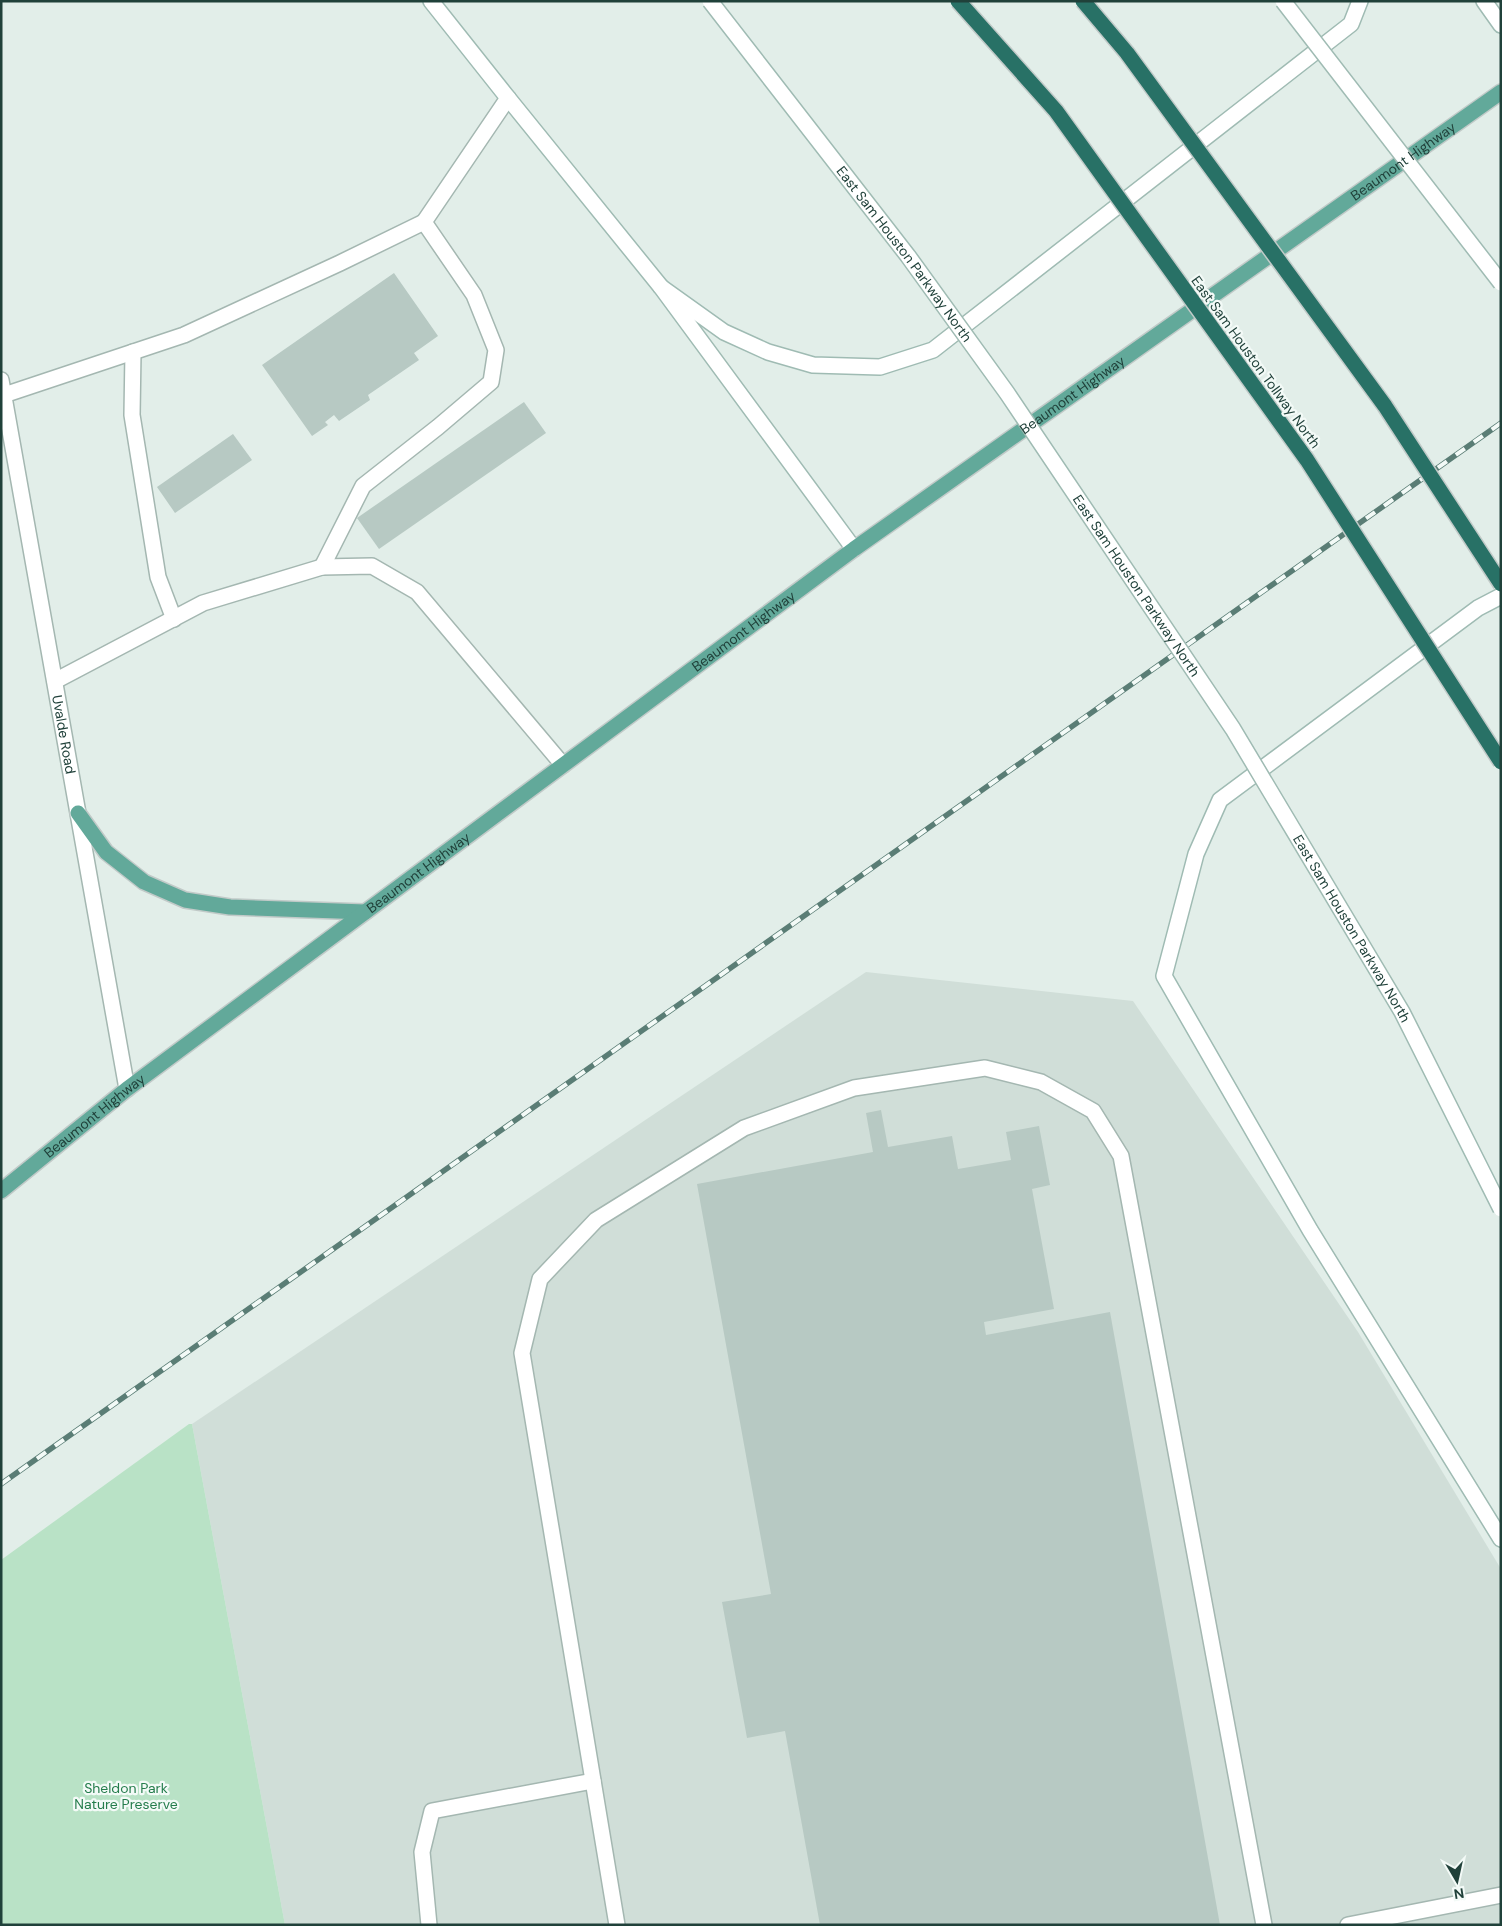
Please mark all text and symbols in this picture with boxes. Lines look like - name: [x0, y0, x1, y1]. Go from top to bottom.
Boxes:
- street label: Beaumont Highway: [1347, 118, 1459, 204]
- street label: East Sam Houston Parkway North: [833, 162, 976, 345]
- street label: East Sam Houston Tollway North: [1187, 272, 1325, 452]
- street label: Beaumont Highway: [1016, 351, 1129, 438]
- street label: East Sam Houston Parkway North: [1069, 491, 1204, 680]
- street label: Beaumont Highway: [688, 587, 799, 675]
- street label: Uvalde Road: [48, 693, 80, 775]
- street label: Beaumont Highway: [363, 828, 474, 917]
- street label: East Sam Houston Parkway North: [1289, 831, 1415, 1025]
- street label: Beaumont Highway: [40, 1070, 149, 1162]
- park label: Sheldon Park Nature Preserve: [74, 1779, 178, 1813]
- north arrow: [1432, 1856, 1482, 1906]
- text: N: [1453, 1884, 1465, 1904]

